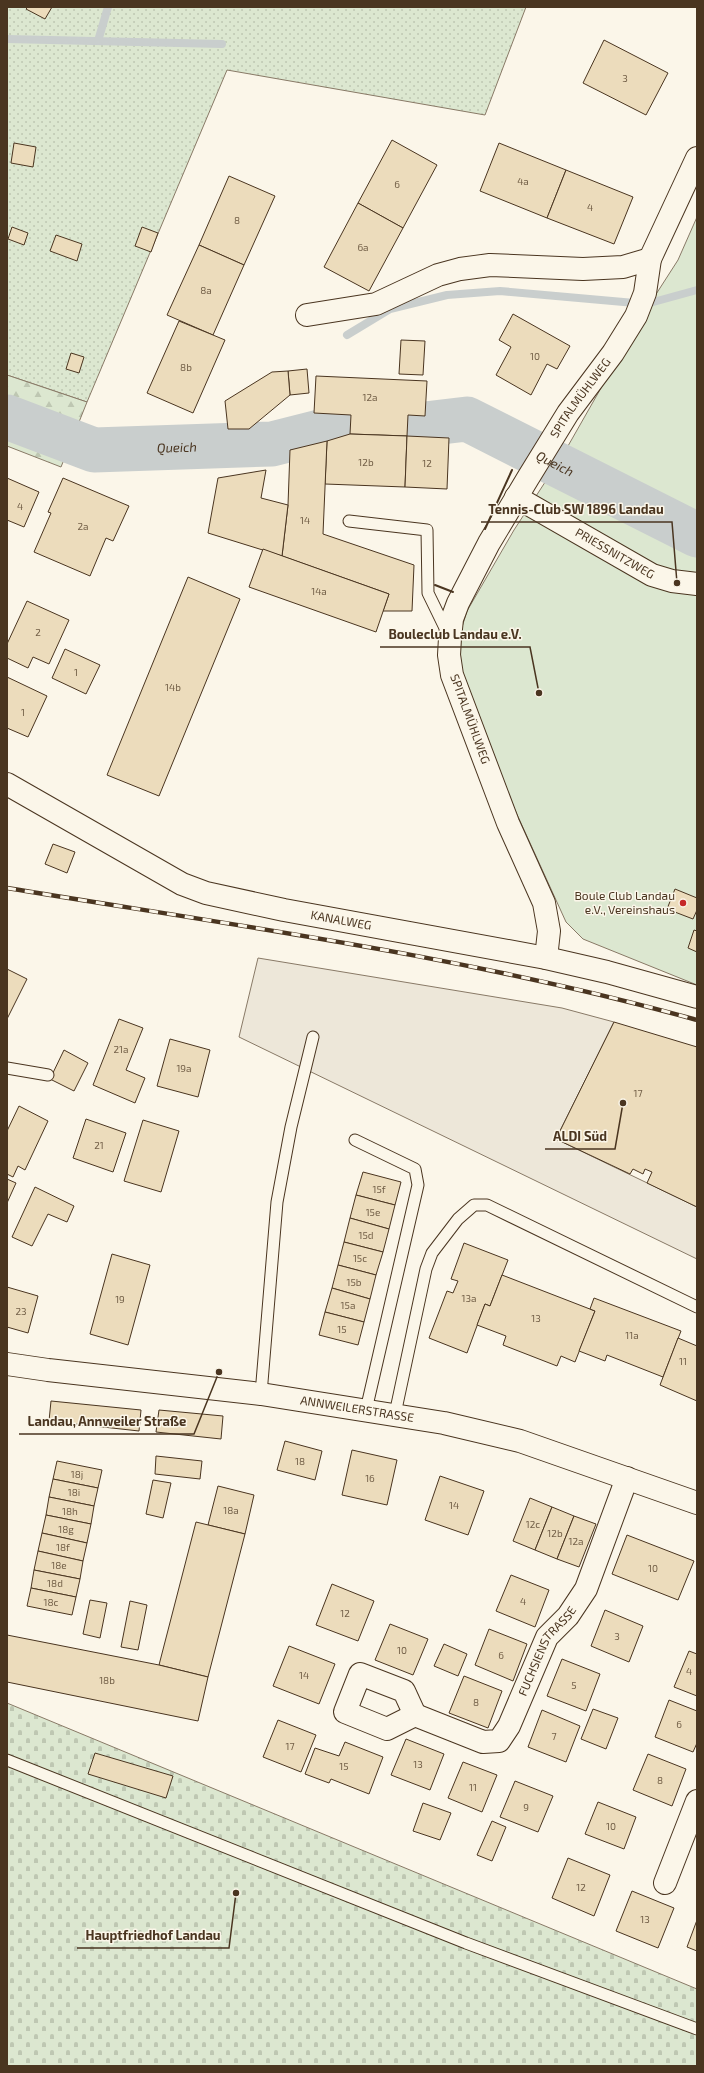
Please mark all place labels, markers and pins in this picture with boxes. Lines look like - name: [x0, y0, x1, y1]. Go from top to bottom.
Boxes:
- callout: Tennis-Club SW 1896 Landau: [481, 497, 672, 522]
- callout: Bouleclub Landau e.V.: [380, 622, 530, 647]
- place label: Boule Club Landau e.V., Vereinshaus: [574, 888, 675, 916]
- marker: Boule Club Landau e.V., Vereinshaus: [678, 898, 688, 908]
- callout: ALDI Süd: [545, 1124, 615, 1149]
- callout: Landau, Annweiler Straße: [19, 1409, 194, 1434]
- callout: Hauptfriedhof Landau: [77, 1923, 229, 1948]

